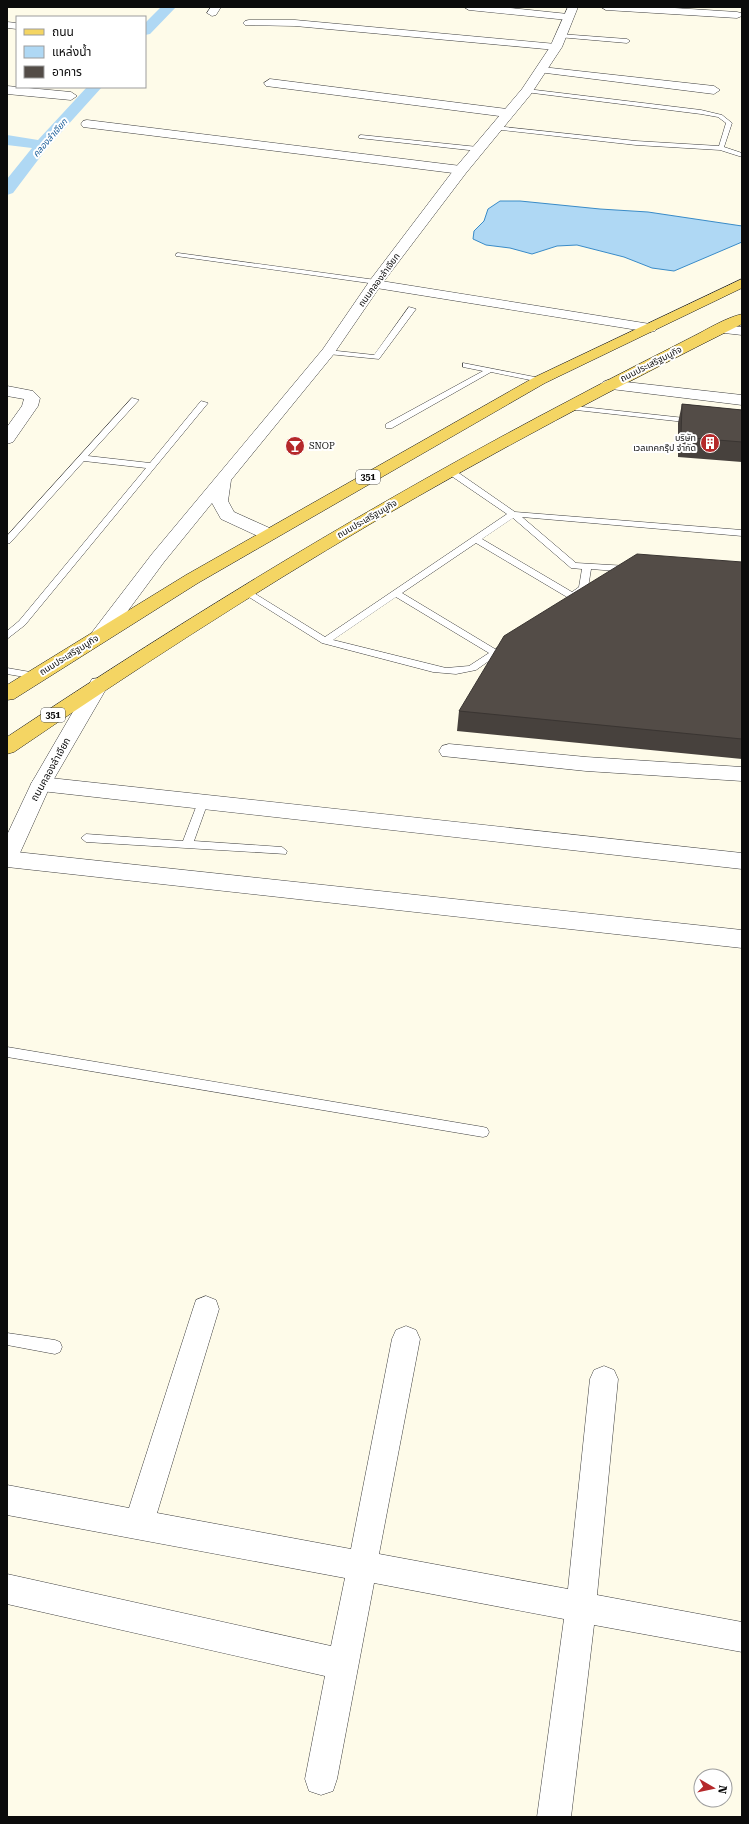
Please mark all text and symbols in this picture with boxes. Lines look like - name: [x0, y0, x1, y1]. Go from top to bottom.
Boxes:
- legend: [16, 16, 146, 88]
- text: ถนน: [52, 25, 74, 39]
- text: แหล่งน้ำ: [52, 43, 91, 59]
- text: อาคาร: [52, 65, 82, 79]
- water label: คลองลำเจียก: [31, 116, 70, 159]
- street label: ถนนคลองลำเจียก: [356, 251, 402, 309]
- street label: ถนนประเสริฐมนูกิจ: [619, 344, 684, 385]
- building icon: บริษัท เวลเทคกรุ๊ป จำกัด: [699, 432, 721, 454]
- place label: บริษัท เวลเทคกรุ๊ป จำกัด: [633, 433, 696, 453]
- bar icon: SNOP: [284, 435, 306, 457]
- place label: SNOP: [309, 441, 335, 451]
- road number: 351: [356, 470, 380, 484]
- street label: ถนนประเสริฐมนูกิจ: [335, 498, 399, 541]
- street label: ถนนประเสริฐมนูกิจ: [38, 633, 101, 678]
- road number: 351: [41, 708, 65, 722]
- street label: ถนนคลองลำเจียก: [28, 736, 72, 803]
- north arrow: [693, 1768, 733, 1808]
- text: N: [715, 1784, 729, 1795]

